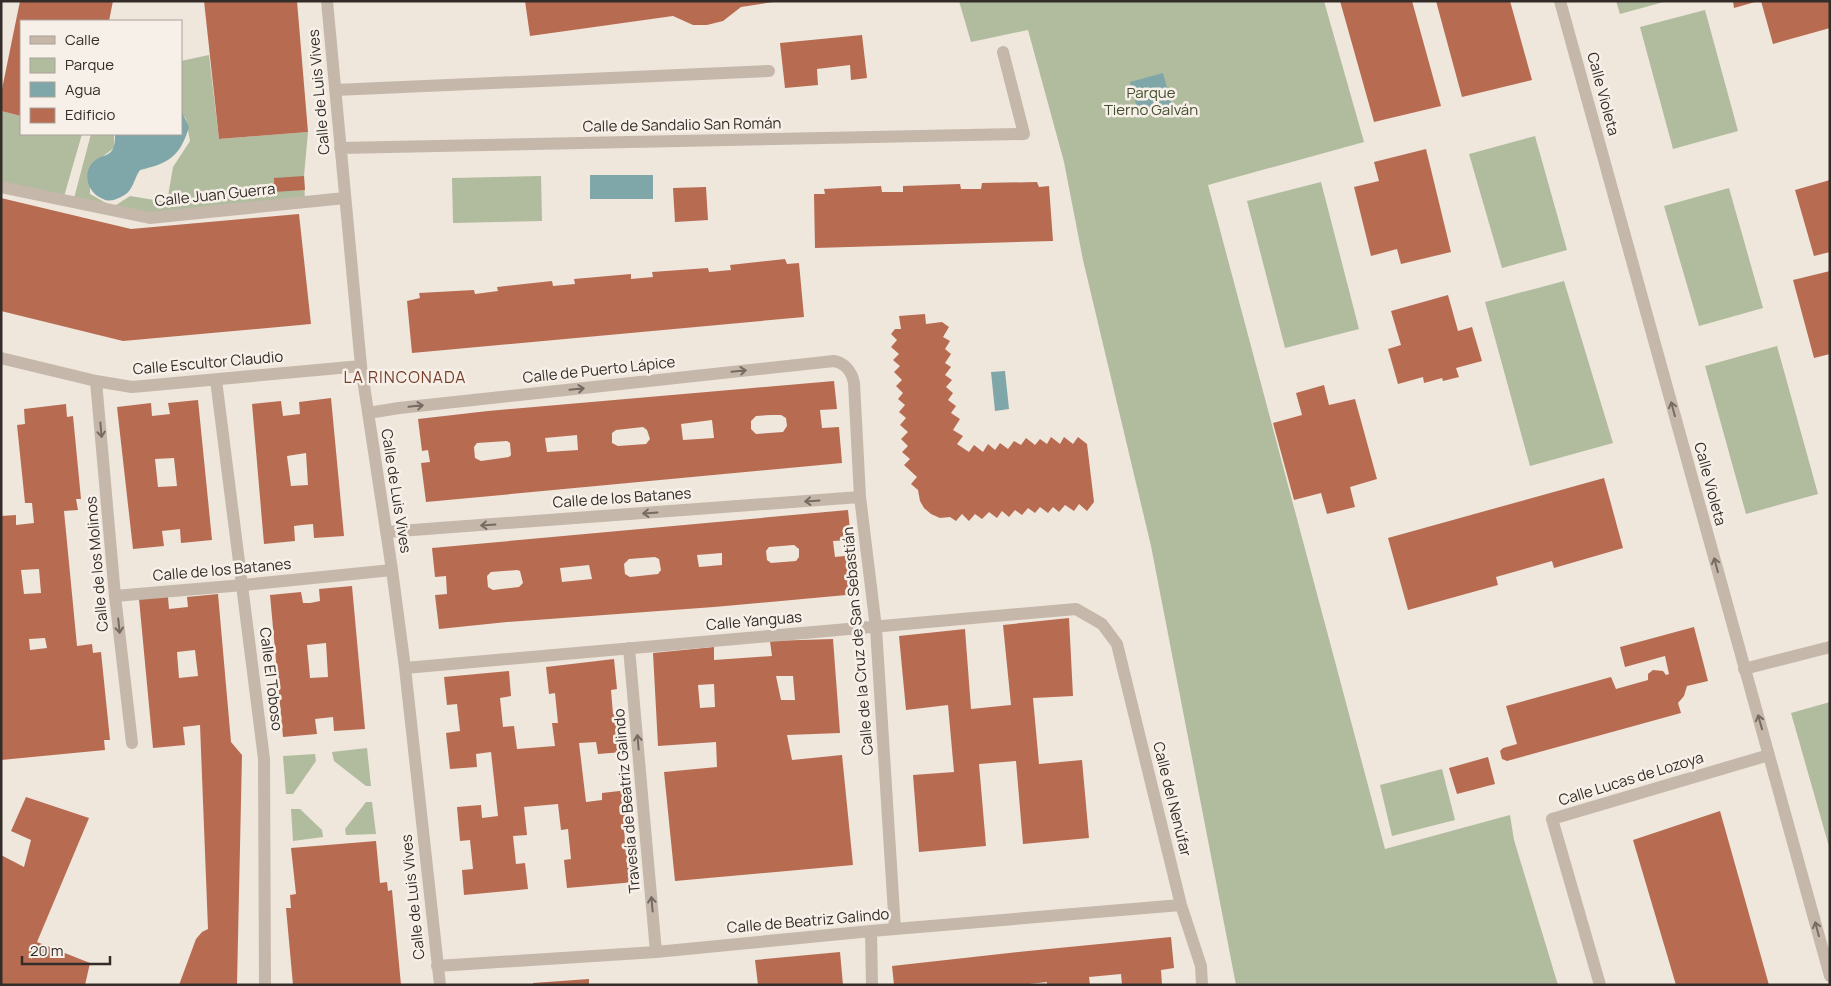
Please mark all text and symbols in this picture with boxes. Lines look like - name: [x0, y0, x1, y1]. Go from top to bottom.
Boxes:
- legend: [20, 20, 182, 135]
- street label: Calle de Luis Vives: [303, 28, 334, 156]
- text: Calle: [65, 29, 100, 50]
- street label: Calle Violeta: [1582, 50, 1625, 138]
- text: Parque: [65, 54, 114, 75]
- text: Agua: [65, 79, 101, 100]
- park label: Parque Tierno Galván: [1104, 82, 1198, 120]
- text: Edificio: [65, 104, 116, 125]
- street label: Calle de Sandalio San Román: [582, 112, 782, 137]
- street label: Calle Juan Guerra: [154, 178, 276, 211]
- street label: Calle Escultor Claudio: [132, 345, 284, 380]
- street label: Calle de Puerto Lápice: [522, 351, 677, 388]
- district label: LA RINCONADA: [344, 366, 466, 388]
- one-way arrow: [731, 366, 747, 376]
- one-way arrow: [569, 384, 585, 394]
- one-way arrow: [408, 401, 424, 411]
- one-way arrow: [1667, 401, 1677, 417]
- one-way arrow: [96, 422, 105, 438]
- street label: Calle de Luis Vives: [376, 427, 417, 555]
- street label: Calle Violeta: [1689, 440, 1732, 528]
- street label: Calle de los Batanes: [552, 482, 692, 513]
- street label: Calle de los Molinos: [80, 495, 113, 633]
- one-way arrow: [804, 496, 820, 505]
- one-way arrow: [642, 508, 658, 517]
- one-way arrow: [480, 520, 496, 529]
- street label: Calle de la Cruz de San Sebastián: [837, 526, 878, 756]
- street label: Calle de los Batanes: [152, 553, 292, 586]
- one-way arrow: [1711, 558, 1720, 574]
- street label: Calle Yanguas: [705, 606, 803, 635]
- one-way arrow: [114, 618, 124, 634]
- street label: Calle El Toboso: [255, 626, 288, 732]
- street label: Travesía de Beatriz Galindo: [608, 708, 645, 894]
- one-way arrow: [1754, 714, 1764, 730]
- one-way arrow: [633, 734, 642, 750]
- street label: Calle del Nenúfar: [1148, 739, 1197, 859]
- street label: Calle Lucas de Lozoya: [1556, 746, 1706, 811]
- street label: Calle de Luis Vives: [395, 833, 430, 961]
- one-way arrow: [647, 896, 657, 912]
- street label: Calle de Beatriz Galindo: [726, 903, 890, 938]
- one-way arrow: [1812, 921, 1821, 937]
- scale bar: [22, 934, 110, 966]
- text: 20 m: [30, 940, 63, 961]

